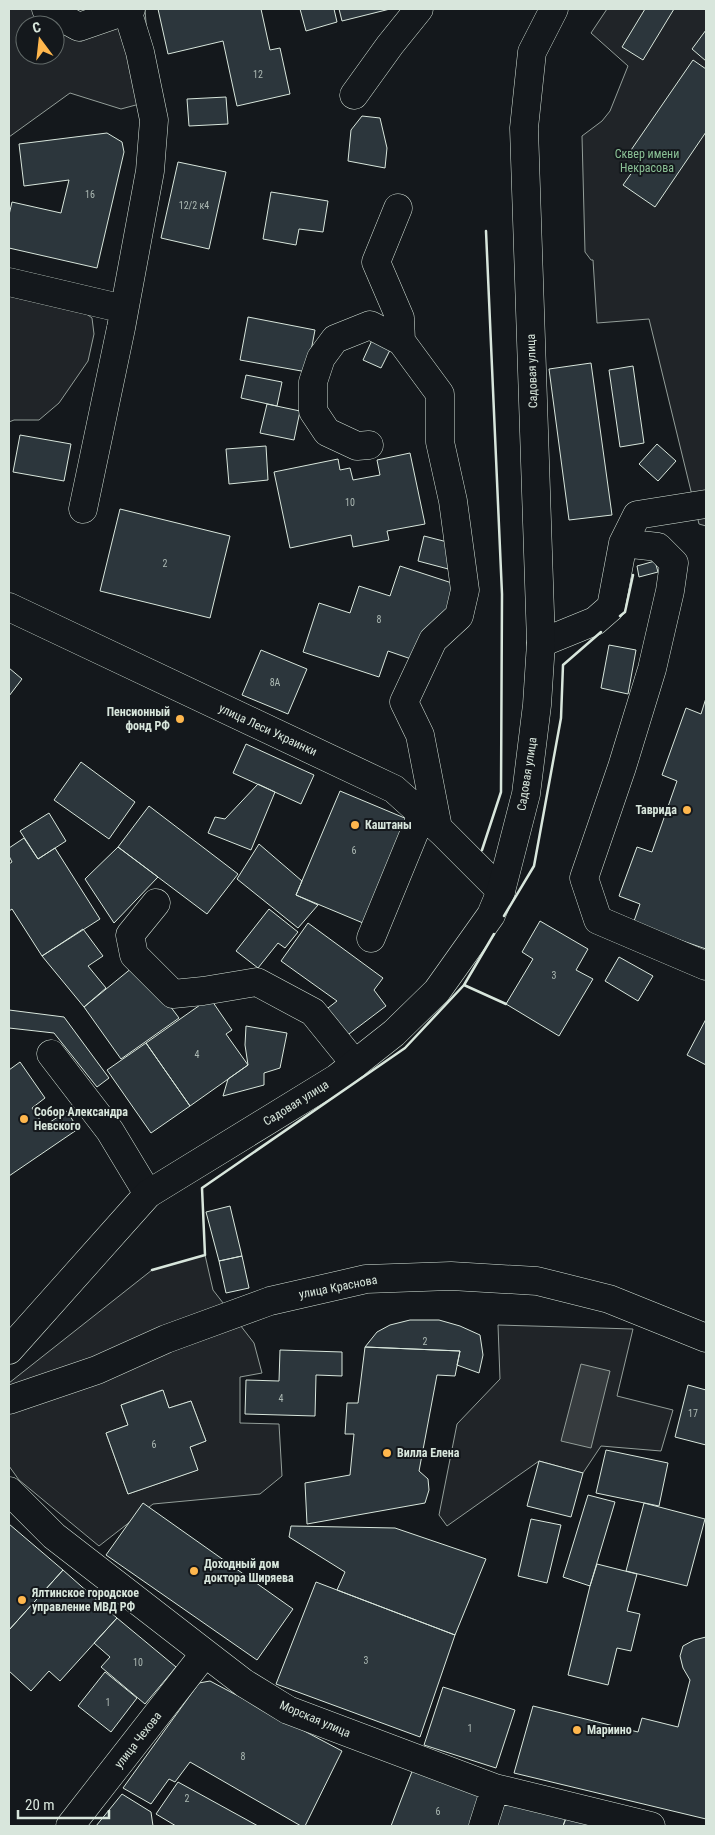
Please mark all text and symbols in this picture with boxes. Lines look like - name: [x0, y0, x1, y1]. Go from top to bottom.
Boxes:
- north arrow: [15, 15, 65, 65]
- text: С: [31, 19, 43, 36]
- house number: 12: [253, 69, 263, 80]
- park label: Сквер имени Некрасова: [615, 147, 679, 175]
- house number: 16: [85, 189, 95, 200]
- house number: 12/2 к4: [179, 200, 209, 211]
- street label: Садовая улица: [524, 333, 540, 408]
- house number: 10: [345, 497, 355, 508]
- house number: 2: [163, 558, 168, 569]
- house number: 8: [377, 614, 382, 625]
- house number: 8А: [270, 677, 281, 688]
- street label: улица Леси Украинки: [217, 701, 319, 759]
- place label: Пенсионный фонд РФ: [107, 705, 170, 733]
- marker: Пенсионный фонд РФ: [174, 713, 186, 725]
- street label: Садовая улица: [514, 736, 540, 812]
- place label: Таврида: [635, 803, 677, 817]
- marker: Таврида: [681, 804, 693, 816]
- place label: Каштаны: [365, 818, 412, 832]
- marker: Каштаны: [349, 819, 361, 831]
- house number: 6: [352, 845, 357, 856]
- house number: 3: [552, 970, 557, 981]
- house number: 4: [195, 1049, 200, 1060]
- street label: Садовая улица: [261, 1077, 331, 1129]
- place label: Собор Александра Невского: [34, 1105, 128, 1133]
- marker: Собор Александра Невского: [18, 1113, 30, 1125]
- street label: улица Краснова: [298, 1272, 379, 1301]
- house number: 2: [423, 1336, 428, 1347]
- house number: 4: [279, 1393, 284, 1404]
- house number: 17: [688, 1408, 698, 1419]
- house number: 6: [152, 1439, 157, 1450]
- place label: Вилла Елена: [397, 1446, 460, 1460]
- marker: Вилла Елена: [381, 1447, 393, 1459]
- place label: Доходный дом доктора Ширяева: [204, 1557, 294, 1585]
- marker: Доходный дом доктора Ширяева: [188, 1565, 200, 1577]
- place label: Ялтинское городское управление МВД РФ: [31, 1586, 139, 1614]
- marker: Ялтинское городское управление МВД РФ: [16, 1594, 28, 1606]
- house number: 3: [364, 1655, 369, 1666]
- house number: 10: [133, 1657, 143, 1668]
- house number: 1: [106, 1697, 110, 1708]
- street label: Морская улица: [277, 1698, 353, 1740]
- street label: улица Чехова: [112, 1709, 164, 1771]
- house number: 1: [468, 1723, 472, 1734]
- place label: Мариино: [587, 1723, 632, 1737]
- marker: Мариино: [571, 1724, 583, 1736]
- house number: 8: [241, 1751, 246, 1762]
- scale bar: [18, 1788, 109, 1820]
- house number: 2: [185, 1793, 190, 1804]
- text: 20 m: [25, 1796, 55, 1814]
- house number: 6: [436, 1806, 441, 1817]

